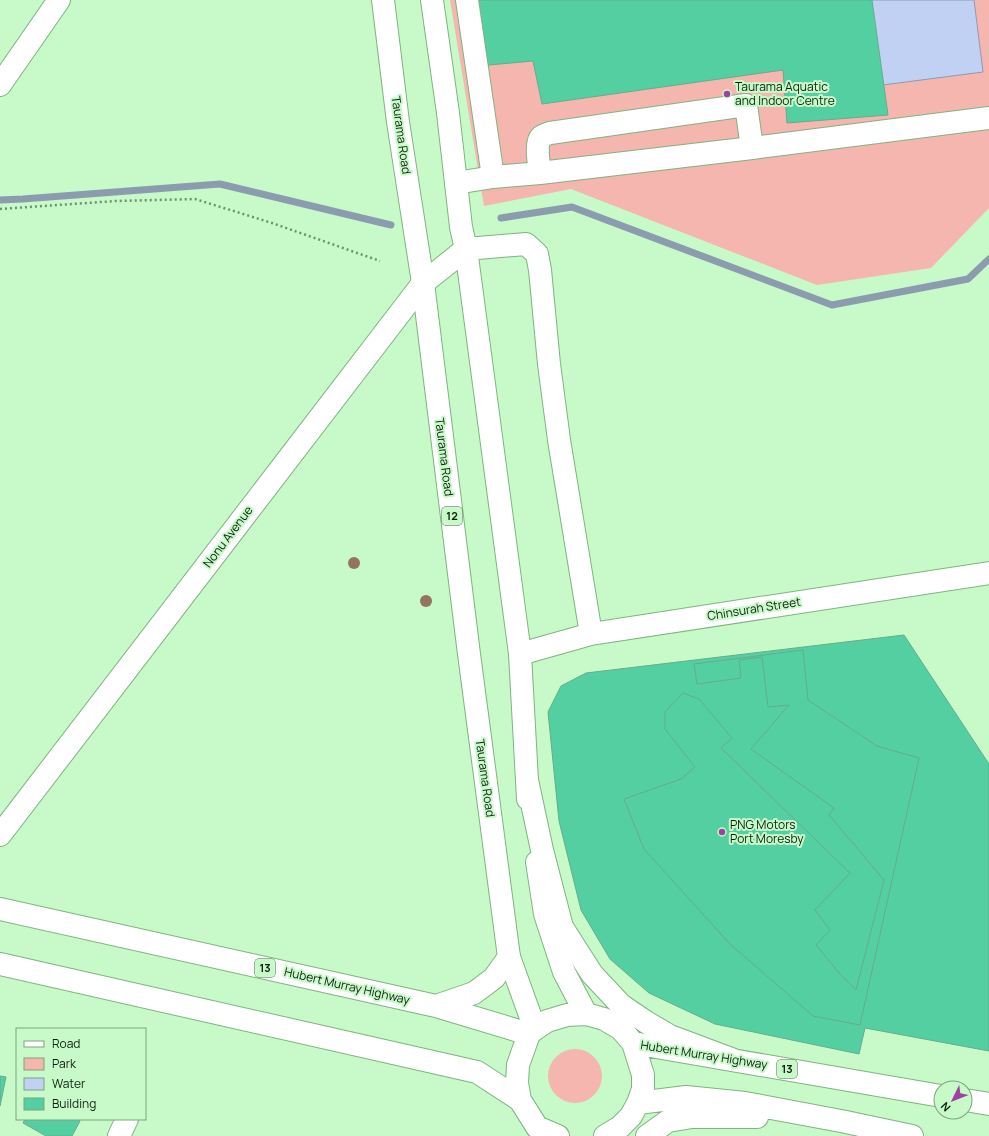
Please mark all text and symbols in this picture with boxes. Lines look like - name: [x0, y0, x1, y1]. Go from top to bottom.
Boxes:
- place label: Taurama Aquatic and Indoor Centre: [735, 78, 835, 109]
- marker: Taurama Aquatic and Indoor Centre: [722, 89, 732, 99]
- street label: Taurama Road: [388, 95, 415, 175]
- street label: Taurama Road: [431, 417, 458, 497]
- street label: Nonu Avenue: [199, 502, 256, 571]
- road number: 12: [442, 507, 462, 525]
- street label: Chinsurah Street: [706, 593, 802, 624]
- street label: Taurama Road: [472, 738, 499, 818]
- place label: PNG Motors Port Moresby: [730, 816, 804, 847]
- marker: PNG Motors Port Moresby: [717, 827, 727, 837]
- road number: 13: [255, 959, 275, 977]
- street label: Hubert Murray Highway: [283, 963, 412, 1008]
- legend: [16, 1028, 146, 1120]
- text: Road: [52, 1035, 80, 1052]
- street label: Hubert Murray Highway: [639, 1036, 769, 1073]
- text: Park: [52, 1055, 77, 1072]
- road number: 13: [777, 1060, 797, 1078]
- text: Water: [52, 1075, 86, 1092]
- north arrow: [933, 1080, 973, 1120]
- text: Building: [52, 1095, 96, 1112]
- text: N: [937, 1099, 954, 1115]

